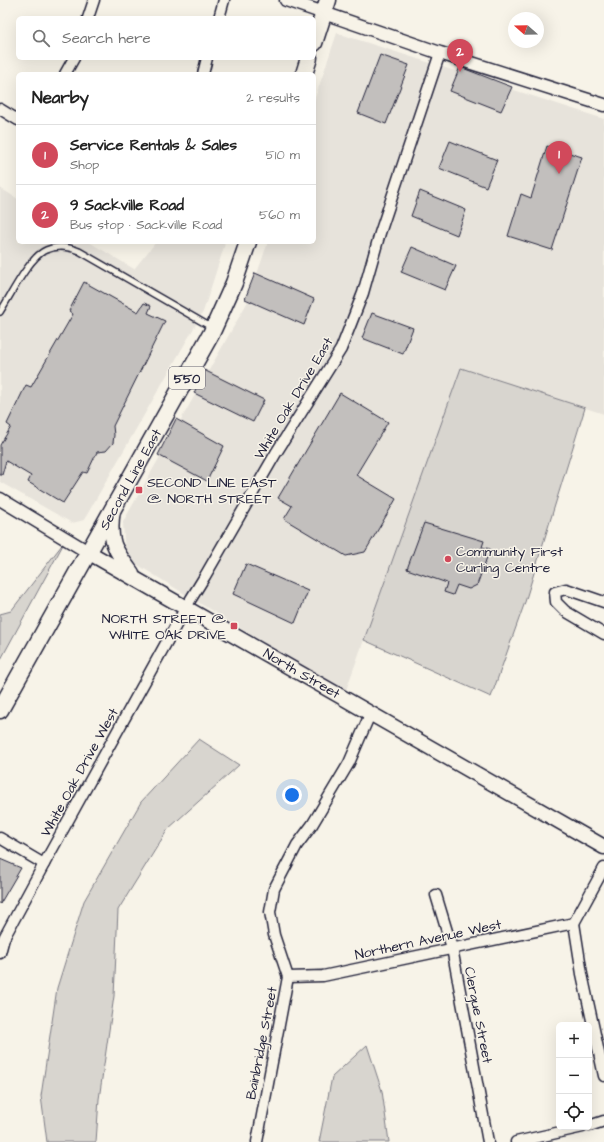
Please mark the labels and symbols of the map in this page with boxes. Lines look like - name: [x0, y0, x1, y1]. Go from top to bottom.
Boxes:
- north arrow: [508, 12, 544, 48]
- pin: 2: [447, 39, 473, 72]
- pin: 1: [546, 141, 572, 174]
- street label: White Oak Drive East: [249, 333, 338, 463]
- road number: 550: [169, 367, 205, 389]
- street label: Second Line East: [95, 425, 167, 534]
- place label: SECOND LINE EAST @ NORTH STREET: [147, 473, 277, 509]
- marker: SECOND LINE EAST @ NORTH STREET: [134, 485, 144, 495]
- place label: Community First Curling Centre: [456, 542, 563, 578]
- marker: Community First Curling Centre: [443, 554, 453, 564]
- place label: NORTH STREET @ WHITE OAK DRIVE: [102, 609, 227, 645]
- marker: NORTH STREET @ WHITE OAK DRIVE: [229, 621, 239, 631]
- street label: North Street: [259, 644, 344, 704]
- street label: White Oak Drive West: [36, 704, 124, 841]
- your location: [282, 785, 302, 805]
- street label: Northern Avenue West: [353, 915, 504, 965]
- street label: Clergue Street: [459, 965, 497, 1066]
- street label: Bainbridge Street: [241, 985, 283, 1101]

